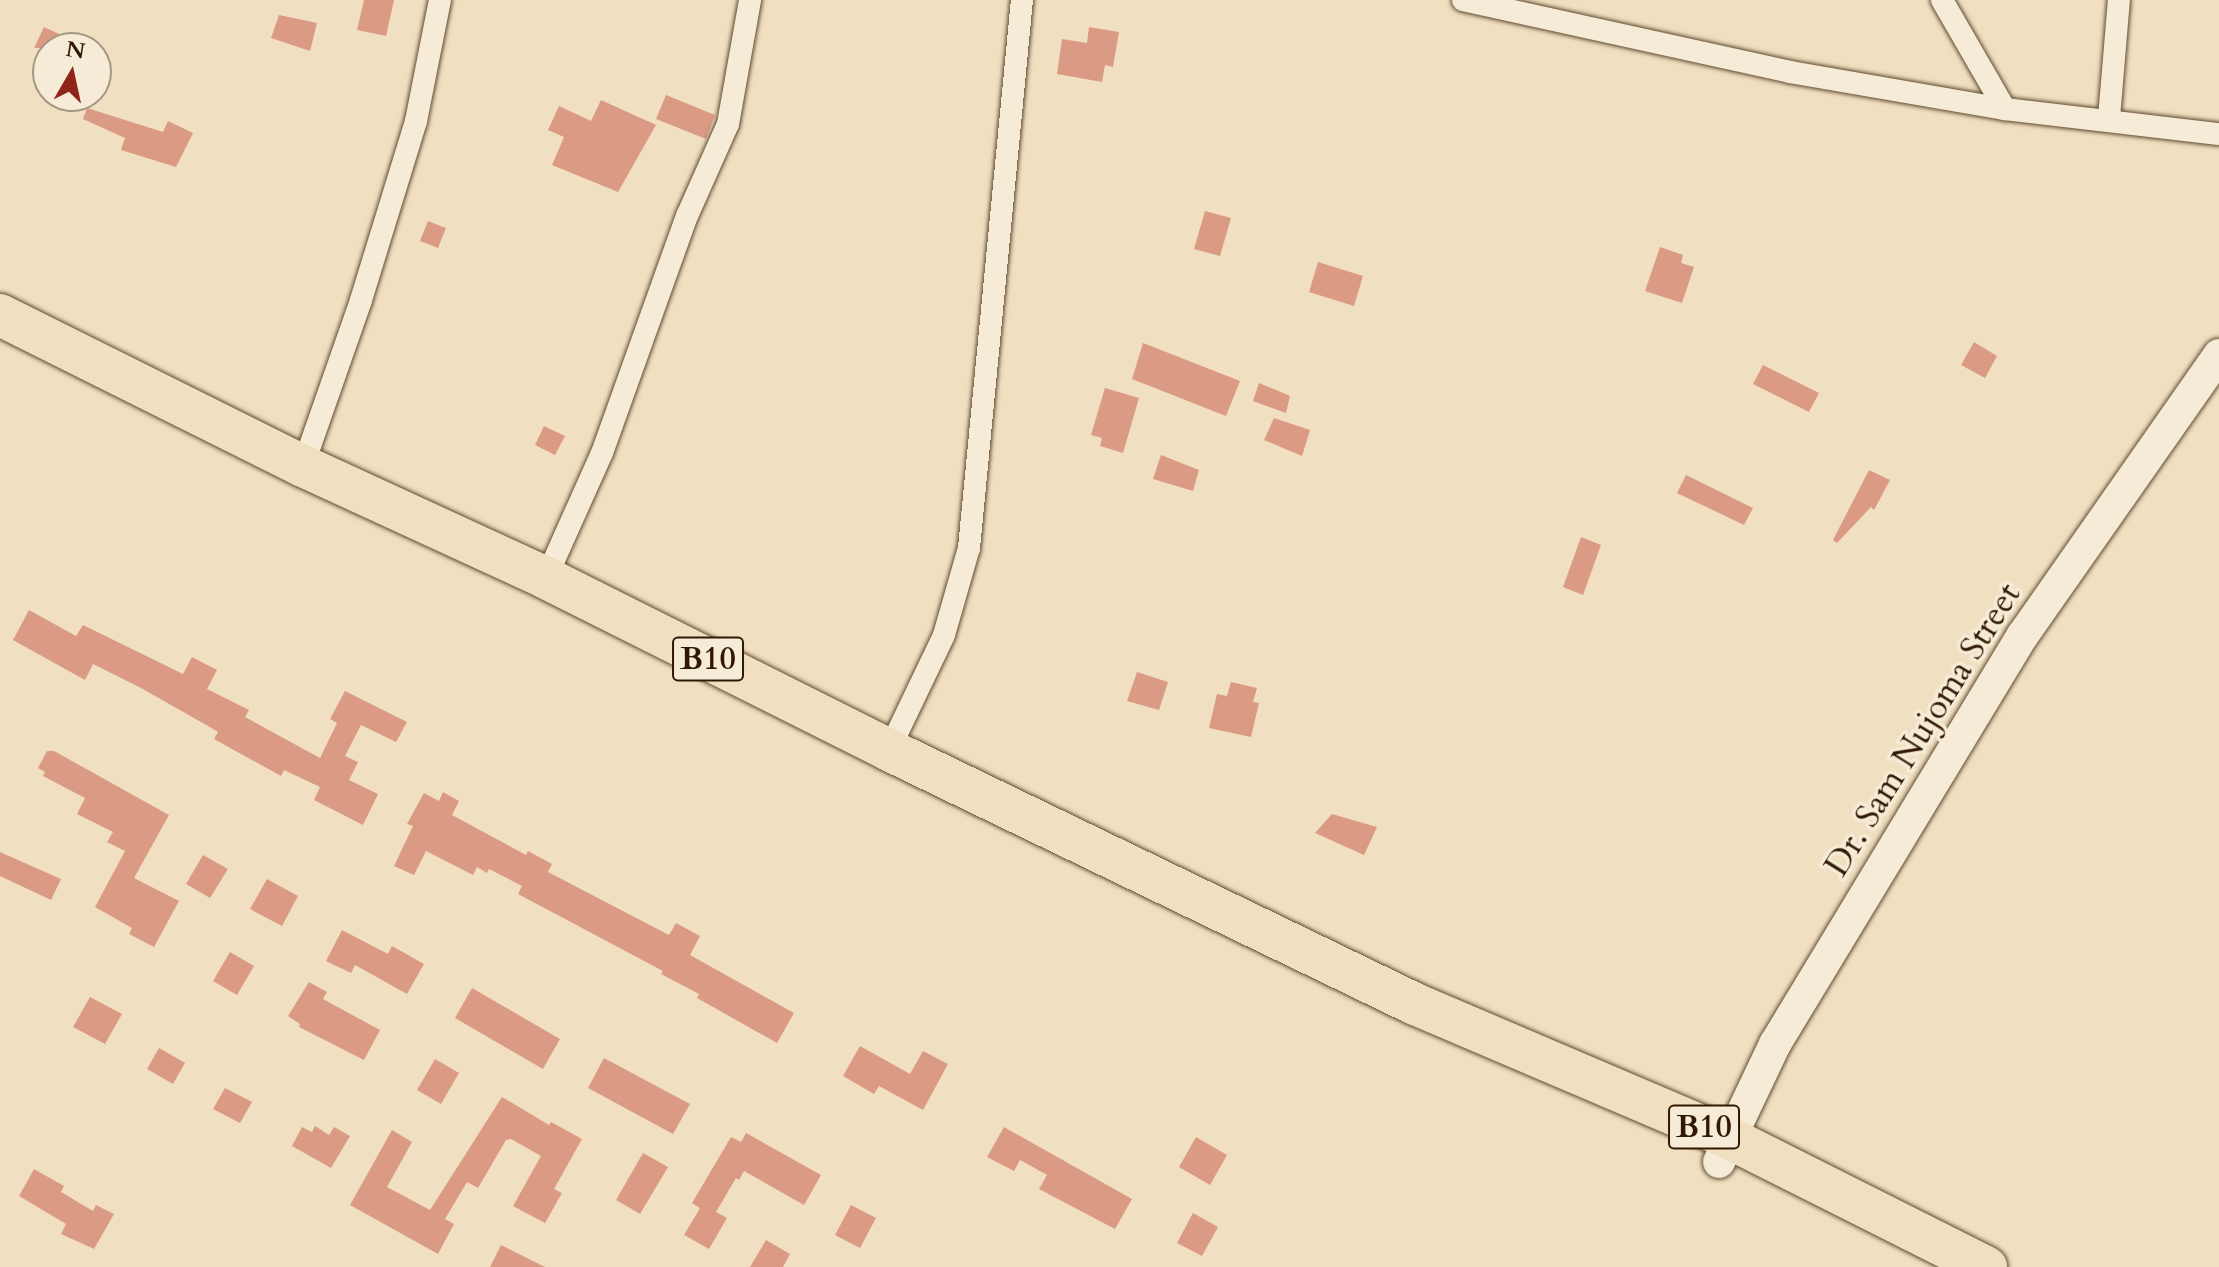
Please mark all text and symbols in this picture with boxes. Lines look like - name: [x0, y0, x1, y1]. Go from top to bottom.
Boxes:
- north arrow: [32, 32, 112, 112]
- text: N: [64, 34, 87, 67]
- street label: Dr. Sam Nujoma Street: [1816, 576, 2030, 884]
- road number: B10: [672, 631, 744, 687]
- road number: B10: [1668, 1099, 1740, 1155]

